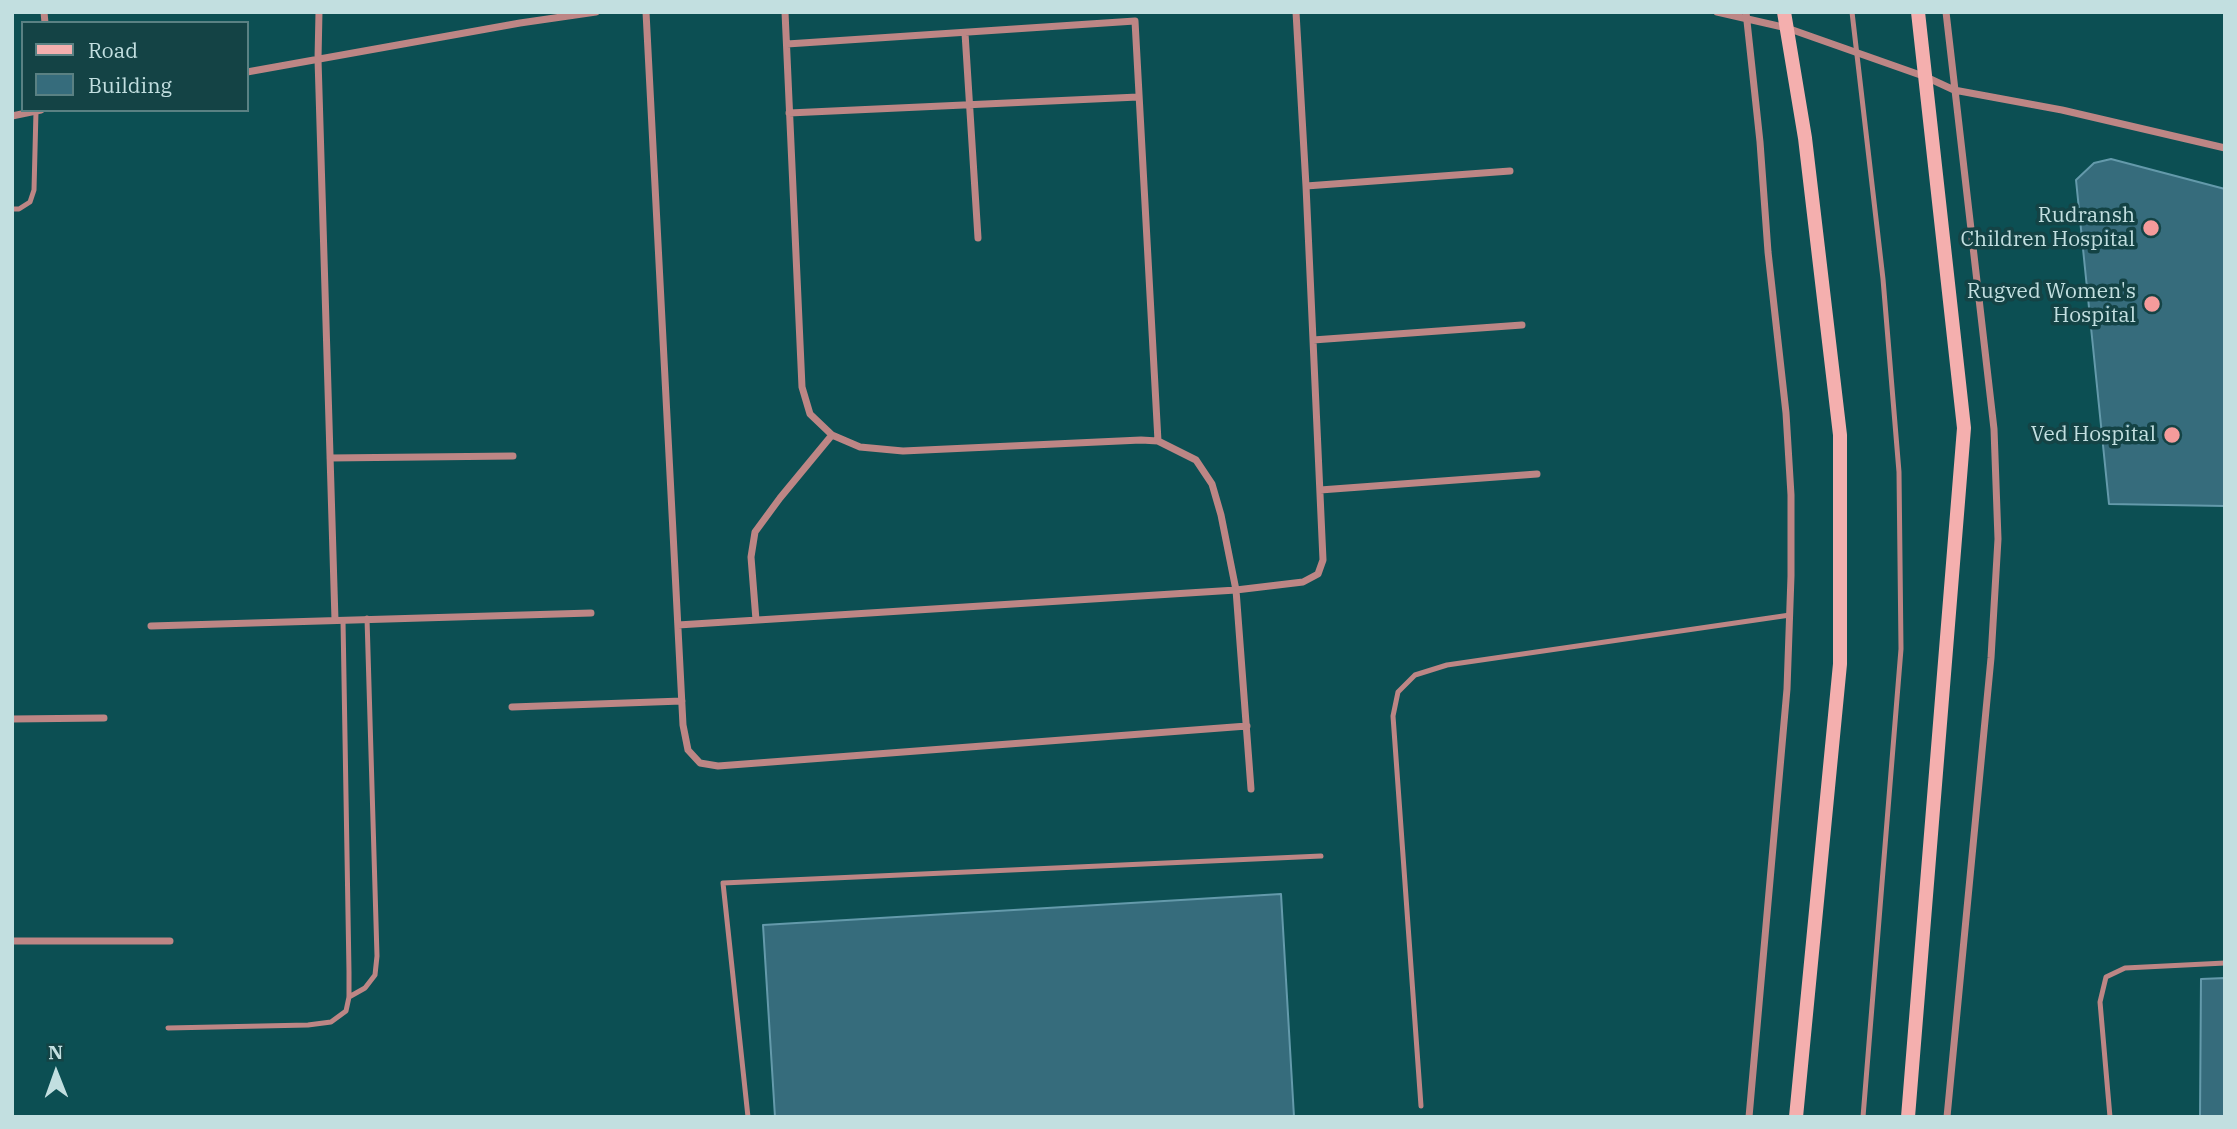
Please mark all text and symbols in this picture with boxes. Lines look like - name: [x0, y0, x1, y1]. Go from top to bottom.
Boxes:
- legend: [21, 21, 248, 112]
- text: Road: [88, 36, 138, 64]
- text: Building: [88, 71, 172, 99]
- place label: Rudransh Children Hospital: [1960, 203, 2135, 253]
- marker: Rudransh Children Hospital: [2141, 218, 2161, 238]
- place label: Rugved Women's Hospital: [1967, 279, 2136, 329]
- marker: Rugved Women's Hospital: [2142, 294, 2162, 314]
- place label: Ved Hospital: [2031, 422, 2156, 448]
- marker: Ved Hospital: [2162, 425, 2182, 445]
- north arrow: [21, 1038, 91, 1108]
- text: N: [48, 1040, 63, 1064]

